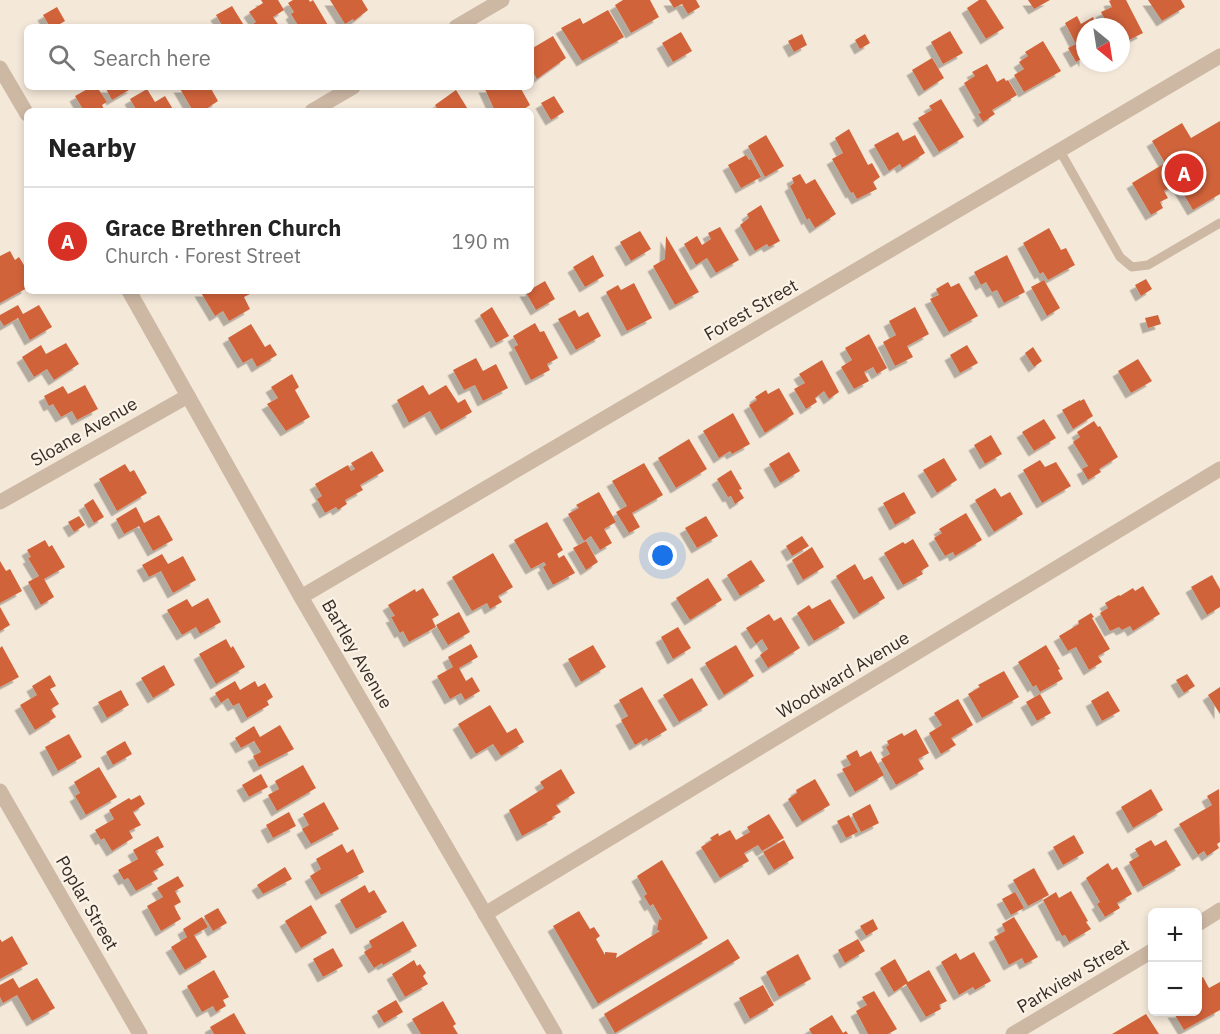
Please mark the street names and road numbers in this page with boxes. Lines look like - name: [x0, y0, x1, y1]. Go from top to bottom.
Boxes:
- street label: Forest Street: [700, 273, 802, 346]
- street label: Sloane Avenue: [26, 392, 141, 471]
- street label: Bartley Avenue: [317, 595, 398, 713]
- street label: Woodward Avenue: [772, 626, 913, 723]
- street label: Poplar Street: [51, 851, 124, 954]
- street label: Parkview Street: [1012, 933, 1133, 1018]

